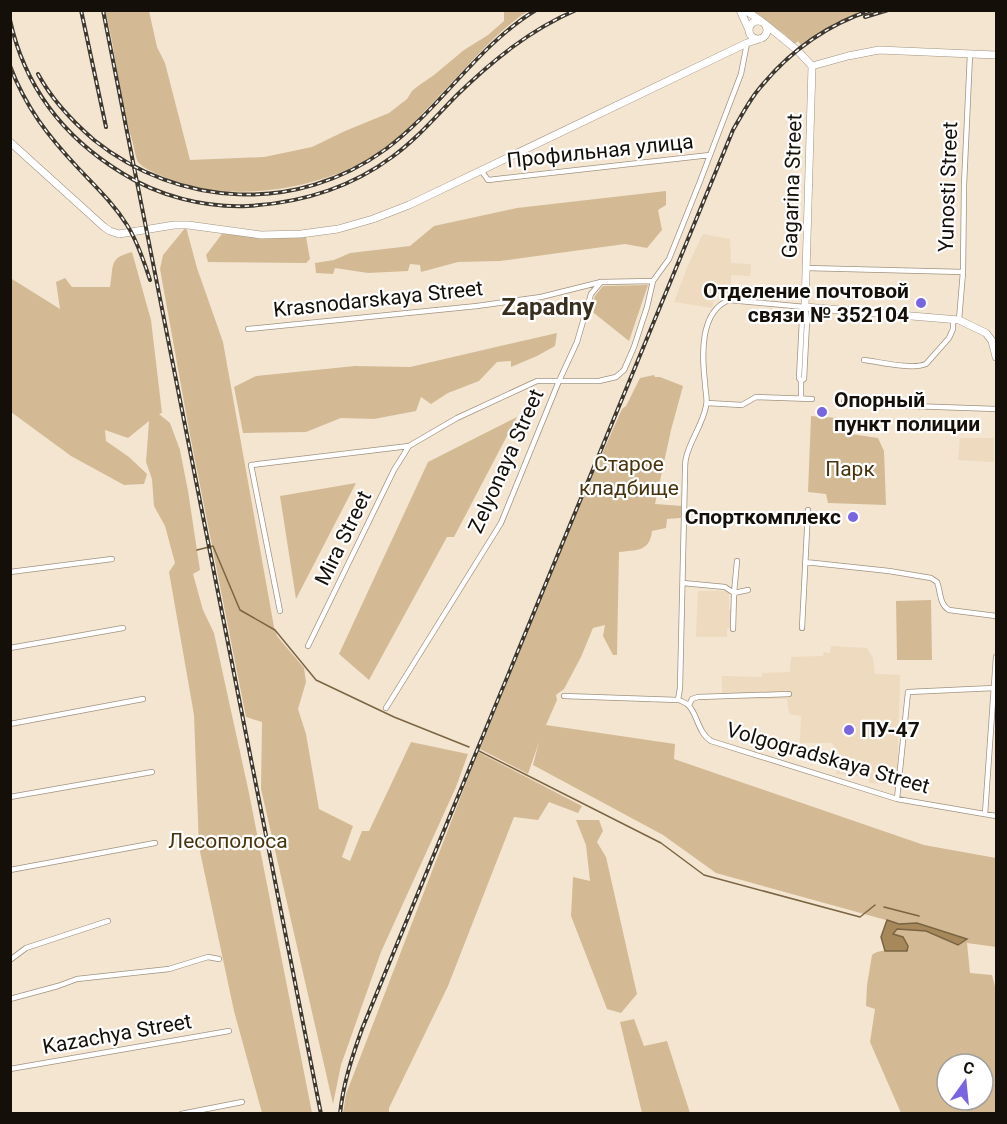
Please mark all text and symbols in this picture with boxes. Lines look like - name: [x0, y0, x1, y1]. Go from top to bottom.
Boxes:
- street label: Gagarina Street: [777, 113, 807, 259]
- street label: Yunosti Street: [934, 121, 962, 253]
- street label: Профильная улица: [505, 129, 695, 173]
- street label: Krasnodarskaya Street: [272, 276, 484, 322]
- place label: Отделение почтовой связи № 352104: [703, 279, 909, 327]
- district label: Zapadny: [502, 293, 595, 321]
- marker: Отделение почтовой связи № 352104: [914, 296, 928, 310]
- street label: Zelyonaya Street: [464, 385, 549, 537]
- place label: Опорный пункт полиции: [834, 388, 980, 436]
- marker: Опорный пункт полиции: [815, 405, 829, 419]
- park label: Старое кладбище: [579, 452, 679, 500]
- park label: Парк: [825, 457, 875, 481]
- street label: Mira Street: [310, 487, 376, 589]
- place label: Спорткомплекс: [685, 505, 841, 529]
- marker: Спорткомплекс: [846, 510, 860, 524]
- street label: Volgogradskaya Street: [724, 718, 932, 799]
- place label: ПУ-47: [861, 718, 920, 742]
- marker: ПУ-47: [842, 723, 856, 737]
- park label: Лесополоса: [168, 829, 288, 853]
- street label: Kazachya Street: [41, 1009, 193, 1059]
- north arrow: [935, 1052, 995, 1112]
- text: С: [961, 1057, 976, 1079]

